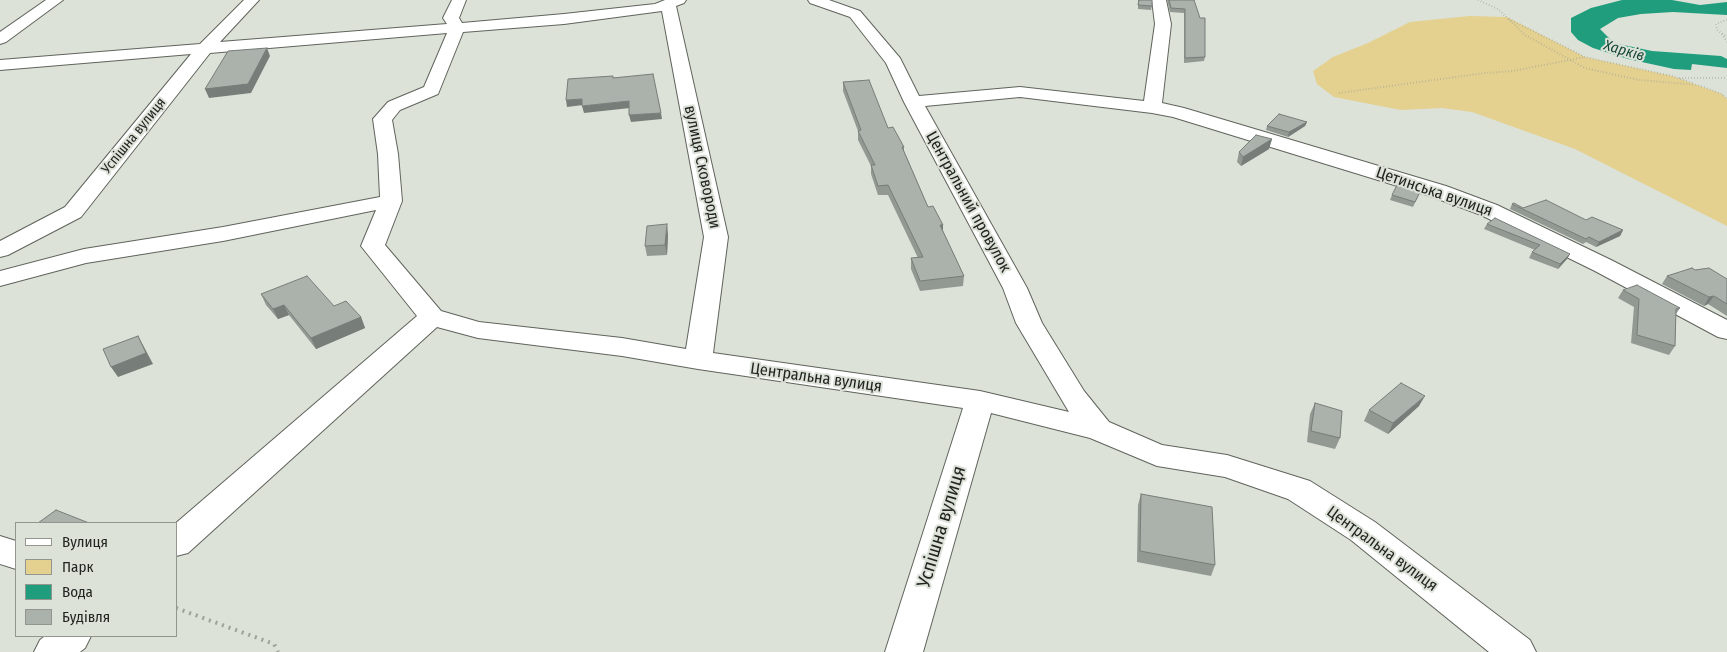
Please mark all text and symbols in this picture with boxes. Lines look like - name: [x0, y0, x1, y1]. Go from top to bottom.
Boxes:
- water label: Харків: [1602, 37, 1646, 65]
- street label: Успішна вулиця: [98, 95, 170, 177]
- street label: вулиця Сковороди: [680, 104, 724, 230]
- street label: Центральний провулок: [921, 128, 1015, 276]
- street label: Цетинська вулиця: [1373, 163, 1495, 221]
- street label: Центральна вулиця: [749, 359, 883, 397]
- street label: Успішна вулиця: [913, 463, 971, 591]
- street label: Центральна вулиця: [1323, 502, 1441, 596]
- legend: [15, 522, 178, 637]
- text: Вулиця: [62, 533, 108, 551]
- text: Парк: [62, 558, 93, 576]
- text: Вода: [62, 583, 93, 601]
- text: Будівля: [62, 608, 110, 626]

